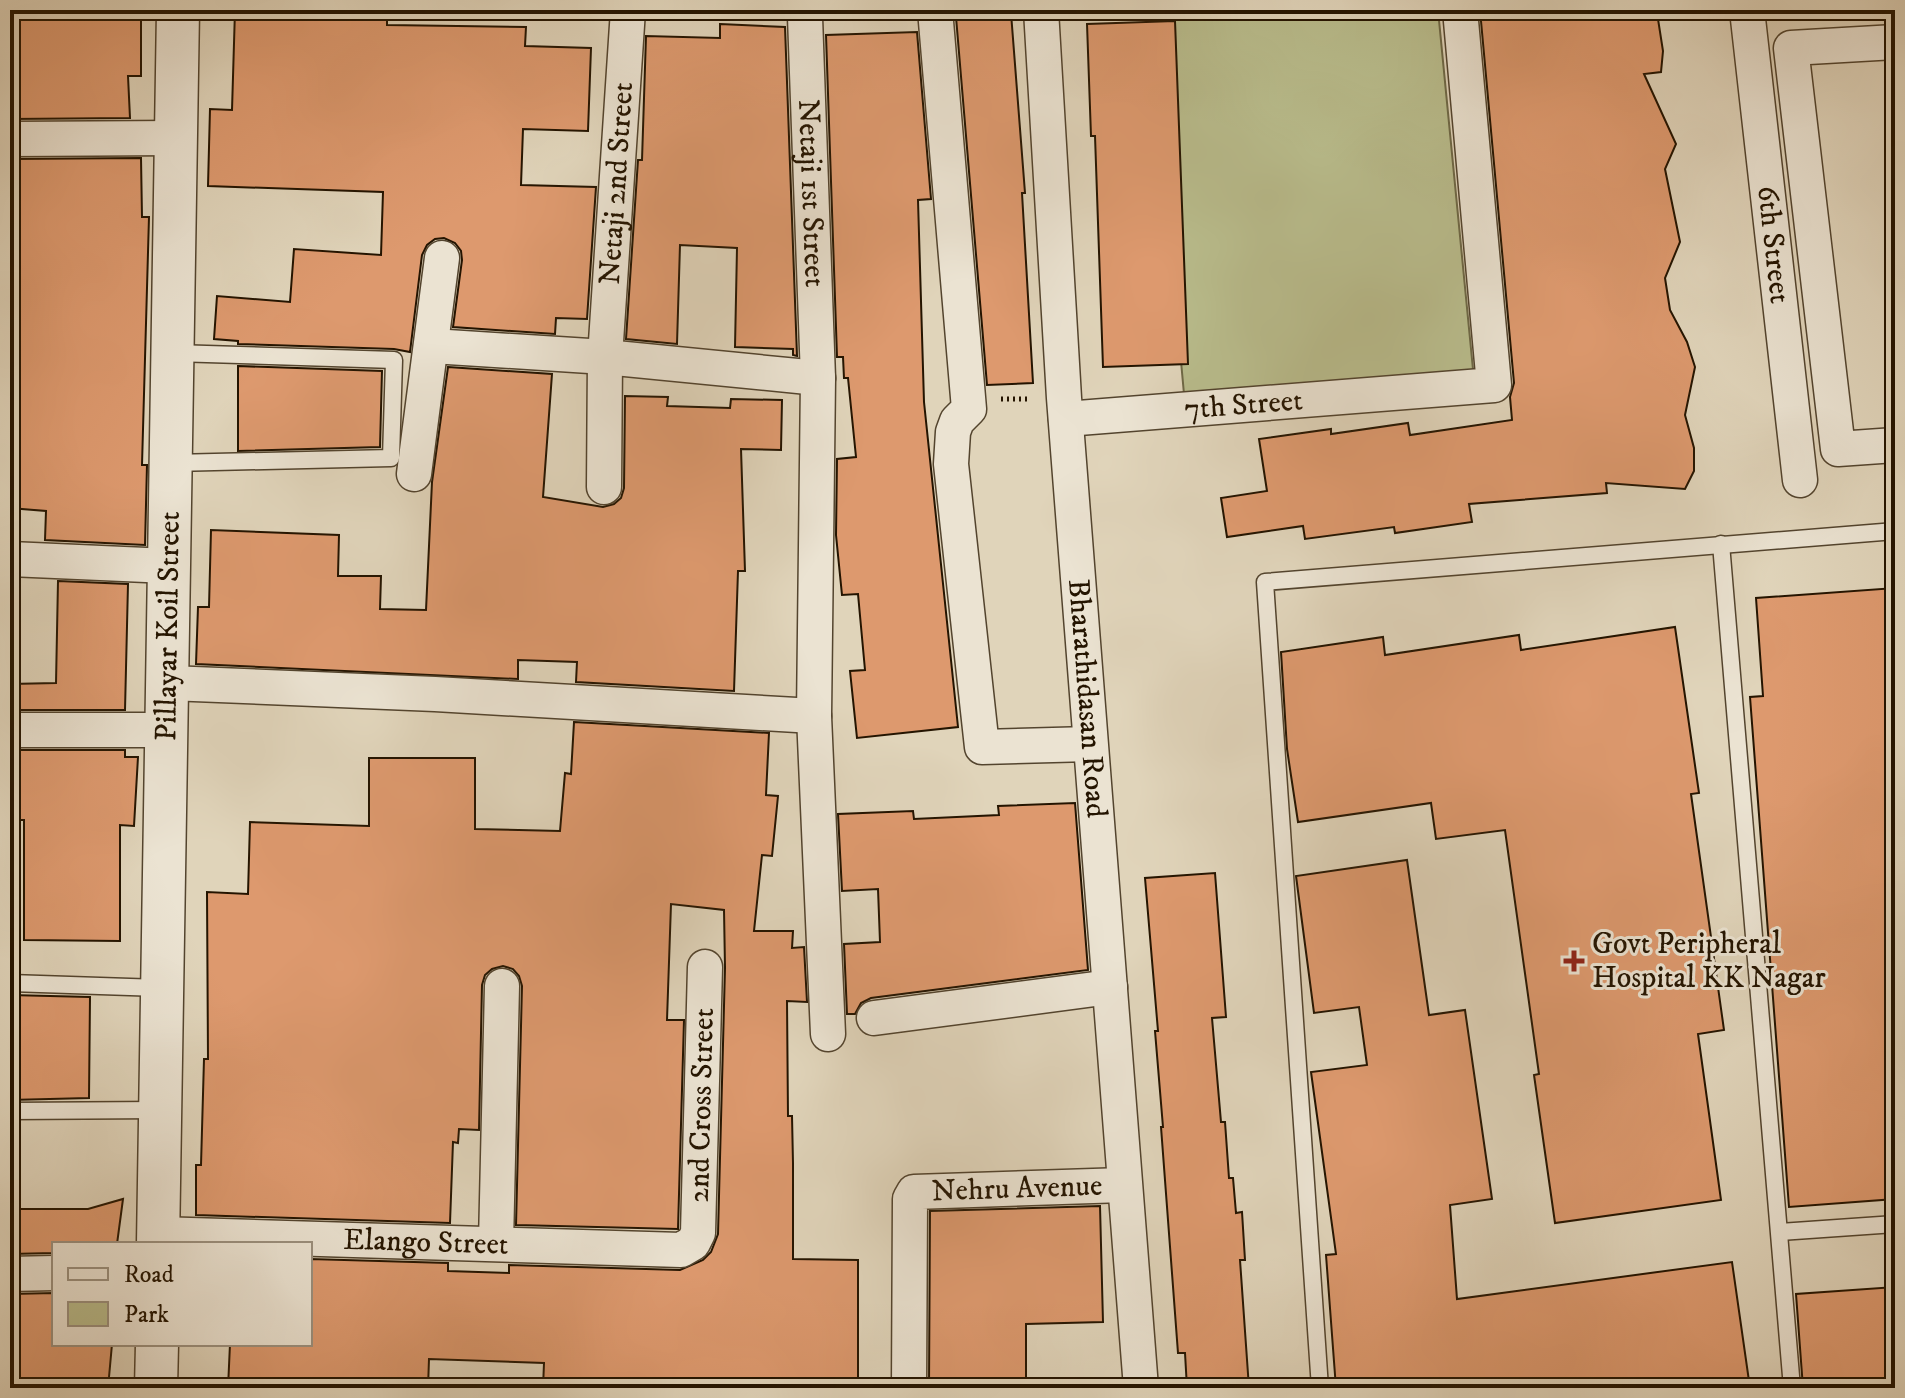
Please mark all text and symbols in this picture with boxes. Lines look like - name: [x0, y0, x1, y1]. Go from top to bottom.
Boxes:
- street label: Netaji 2nd Street: [591, 81, 642, 286]
- street label: Netaji 1st Street: [789, 99, 833, 288]
- street label: 6th Street: [1748, 184, 1798, 305]
- street label: 7th Street: [1183, 382, 1304, 428]
- street label: Pillayar Koil Street: [148, 511, 188, 741]
- street label: Bharathidasan Road: [1060, 578, 1115, 819]
- place label: Govt Peripheral Hospital KK Nagar: [1592, 926, 1826, 997]
- marker: Govt Peripheral Hospital KK Nagar: [1563, 950, 1585, 972]
- street label: 2nd Cross Street: [680, 1008, 722, 1203]
- street label: Nehru Avenue: [931, 1167, 1103, 1210]
- street label: Elango Street: [343, 1221, 509, 1263]
- legend: [52, 1242, 312, 1346]
- text: Road: [124, 1260, 174, 1290]
- text: Park: [124, 1300, 169, 1330]

